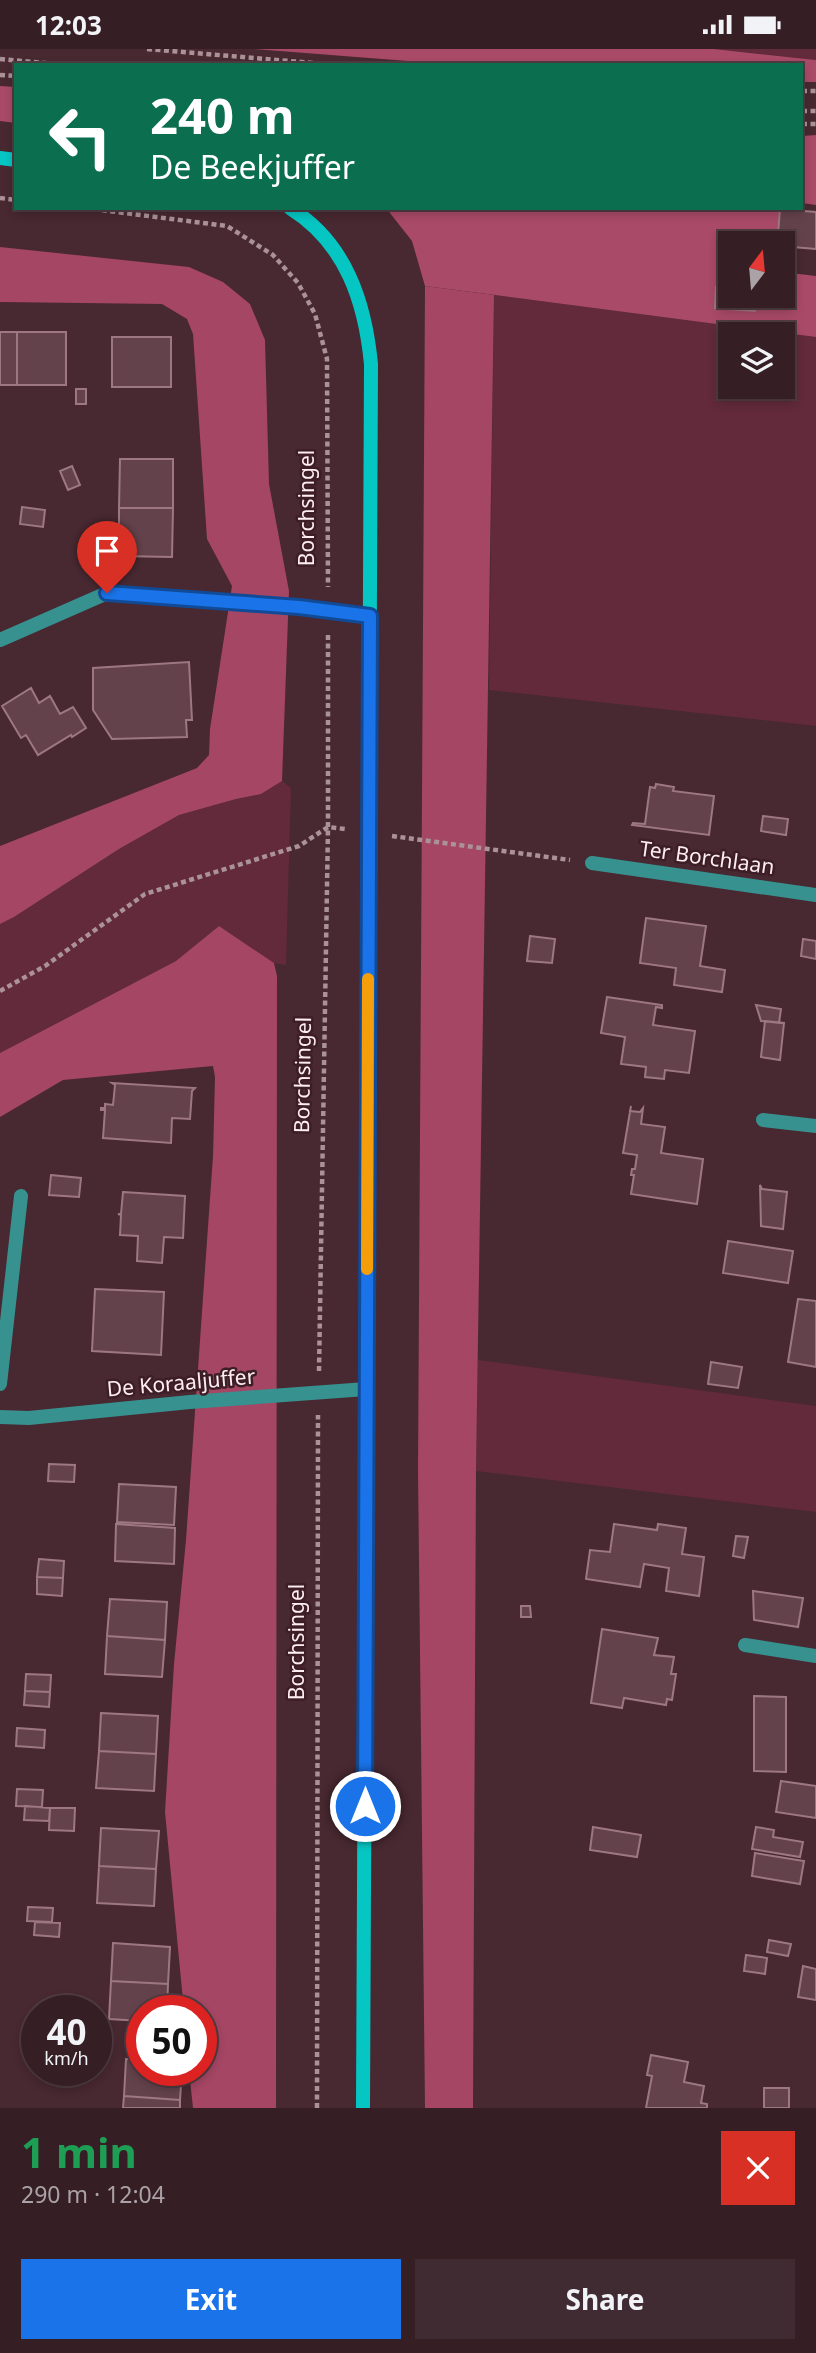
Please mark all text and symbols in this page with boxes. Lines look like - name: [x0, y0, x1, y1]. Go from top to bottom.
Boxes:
- text: 12:03: [35, 7, 102, 43]
- text: 240 m: [150, 82, 295, 148]
- icon: left: [35, 91, 126, 182]
- text: De Beekjuffer: [150, 145, 355, 188]
- north arrow: [718, 231, 794, 308]
- map controls: [718, 231, 795, 399]
- button: layers: [718, 322, 795, 399]
- street label: Borchsingel: [292, 450, 320, 566]
- pin: [77, 521, 137, 593]
- icon: arrive: [88, 532, 126, 570]
- street label: Ter Borchlaan: [638, 834, 776, 880]
- street label: Borchsingel: [287, 1017, 317, 1133]
- street label: De Koraaljuffer: [106, 1362, 257, 1402]
- street label: Borchsingel: [282, 1584, 310, 1700]
- position arrow: [328, 1769, 402, 1843]
- speed limit sign: 50: [126, 1995, 217, 2086]
- text: 40: [46, 2008, 87, 2055]
- text: km/h: [44, 2046, 89, 2070]
- text: 1 min: [21, 2123, 137, 2180]
- button: close: [721, 2131, 795, 2205]
- text: 290 m · 12:04: [21, 2178, 165, 2210]
- button: Exit: [21, 2259, 401, 2339]
- button: Share: [415, 2259, 795, 2339]

